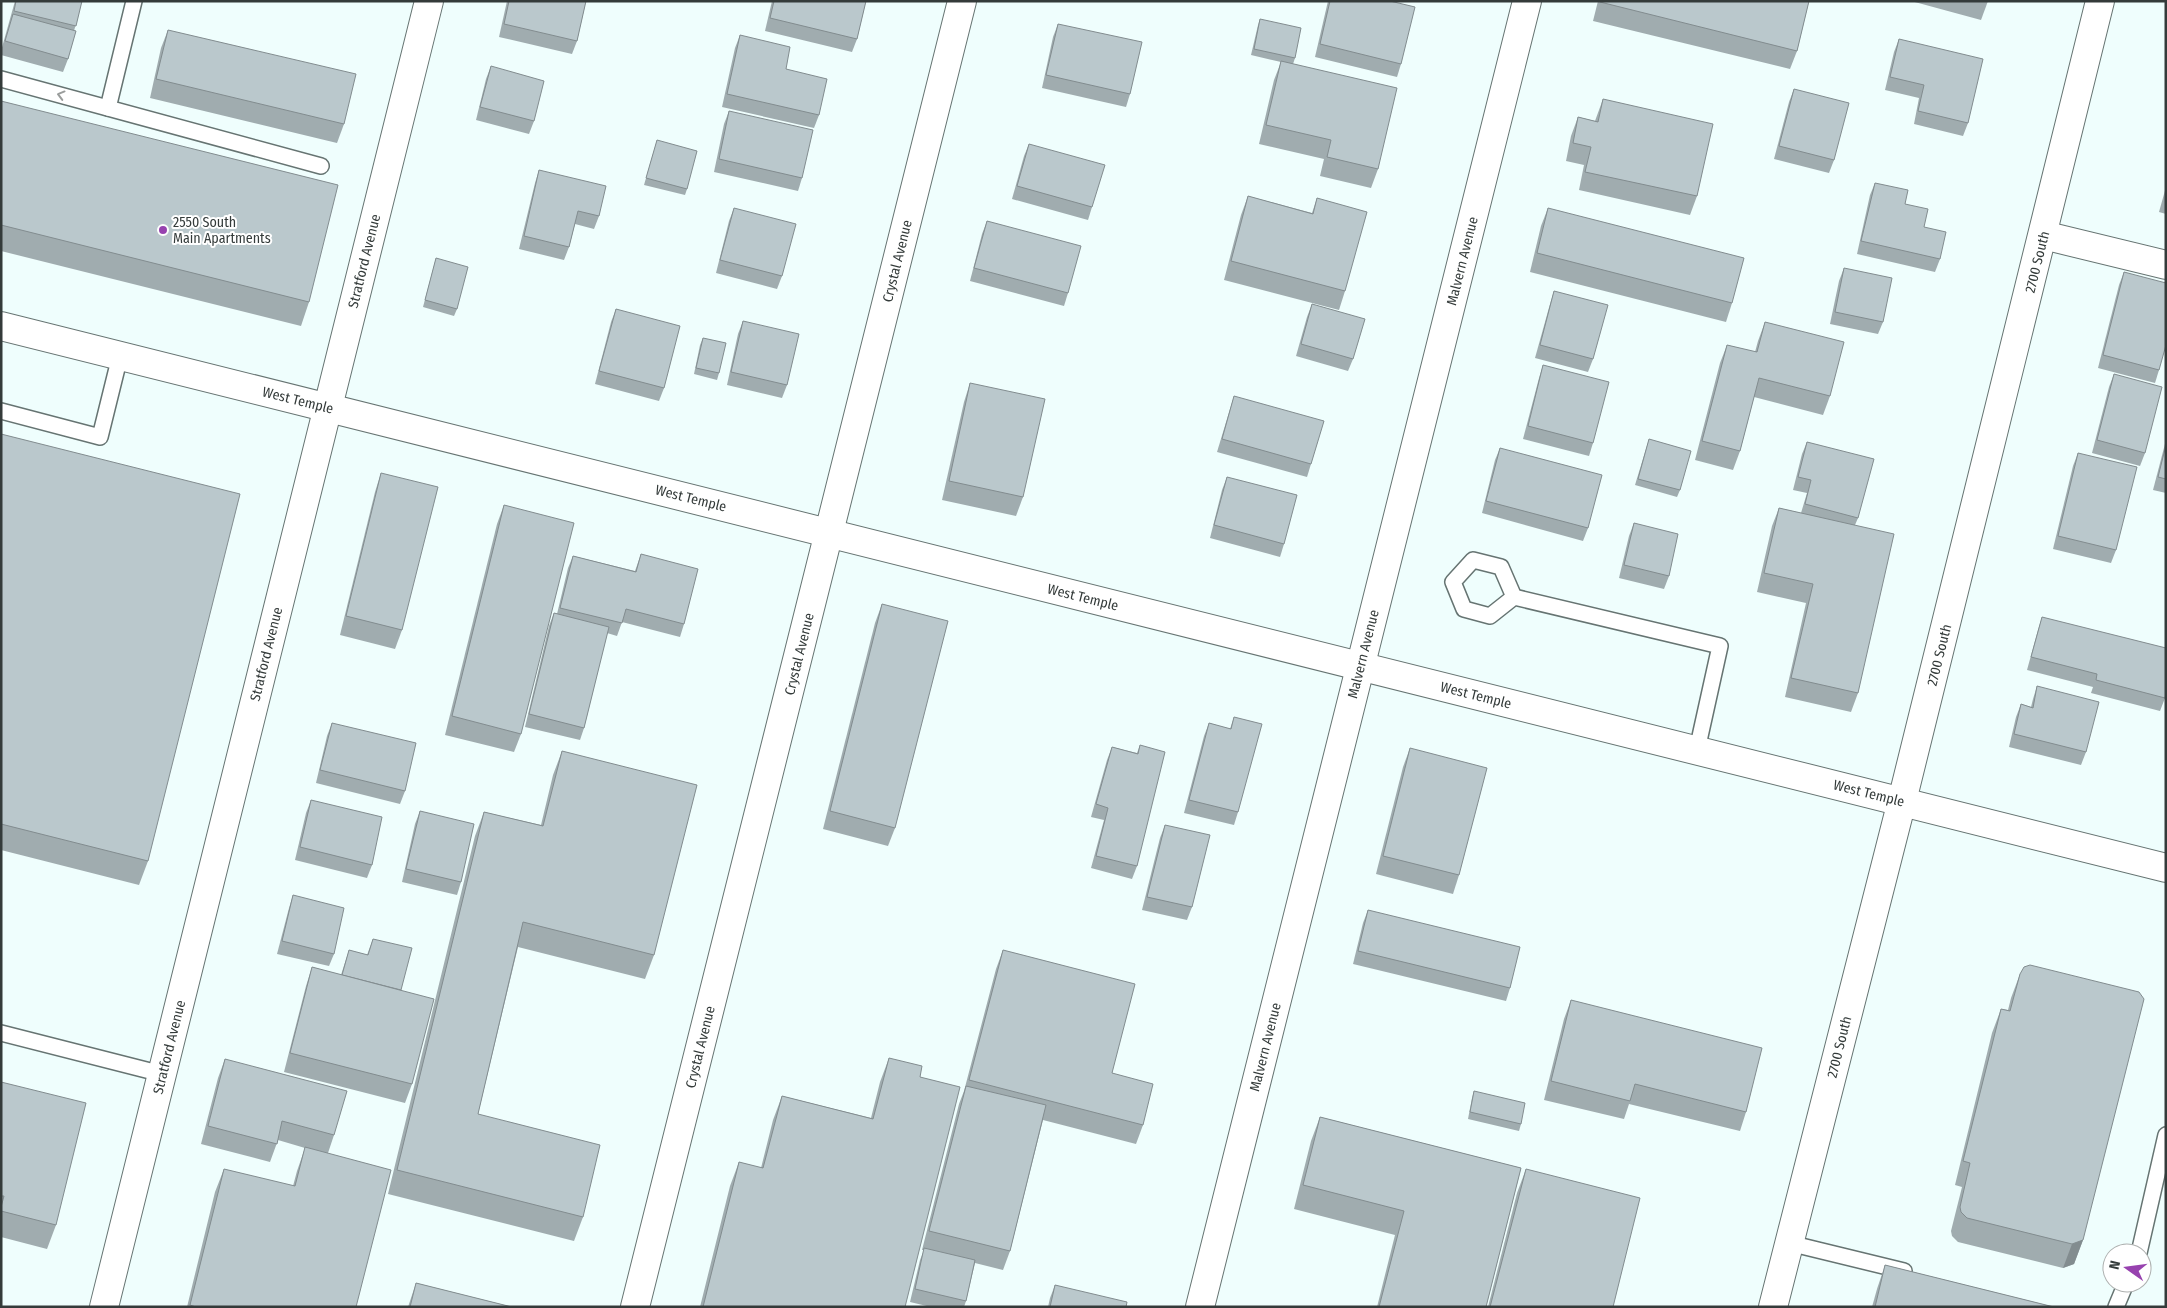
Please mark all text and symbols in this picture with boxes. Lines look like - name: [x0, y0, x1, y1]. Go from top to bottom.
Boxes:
- one-way arrow: [56, 90, 65, 101]
- street label: Stratford Avenue: [345, 212, 384, 310]
- place label: 2550 South Main Apartments: [173, 214, 271, 247]
- street label: Malvern Avenue: [1443, 215, 1482, 307]
- street label: Crystal Avenue: [879, 218, 916, 304]
- marker: 2550 South Main Apartments: [157, 224, 169, 236]
- street label: 2700 South: [2022, 229, 2053, 295]
- street label: West Temple: [261, 383, 335, 418]
- street label: West Temple: [654, 481, 728, 516]
- street label: West Temple: [1046, 580, 1120, 615]
- street label: Stratford Avenue: [247, 605, 286, 703]
- street label: Malvern Avenue: [1344, 608, 1383, 700]
- street label: Crystal Avenue: [781, 611, 818, 697]
- street label: 2700 South: [1924, 622, 1955, 688]
- street label: West Temple: [1439, 678, 1513, 713]
- street label: West Temple: [1832, 776, 1906, 811]
- street label: Stratford Avenue: [150, 998, 189, 1096]
- street label: Malvern Avenue: [1246, 1001, 1285, 1093]
- street label: Crystal Avenue: [682, 1004, 719, 1090]
- street label: 2700 South: [1824, 1014, 1855, 1080]
- north arrow: [2102, 1243, 2152, 1293]
- text: N: [2106, 1259, 2124, 1271]

